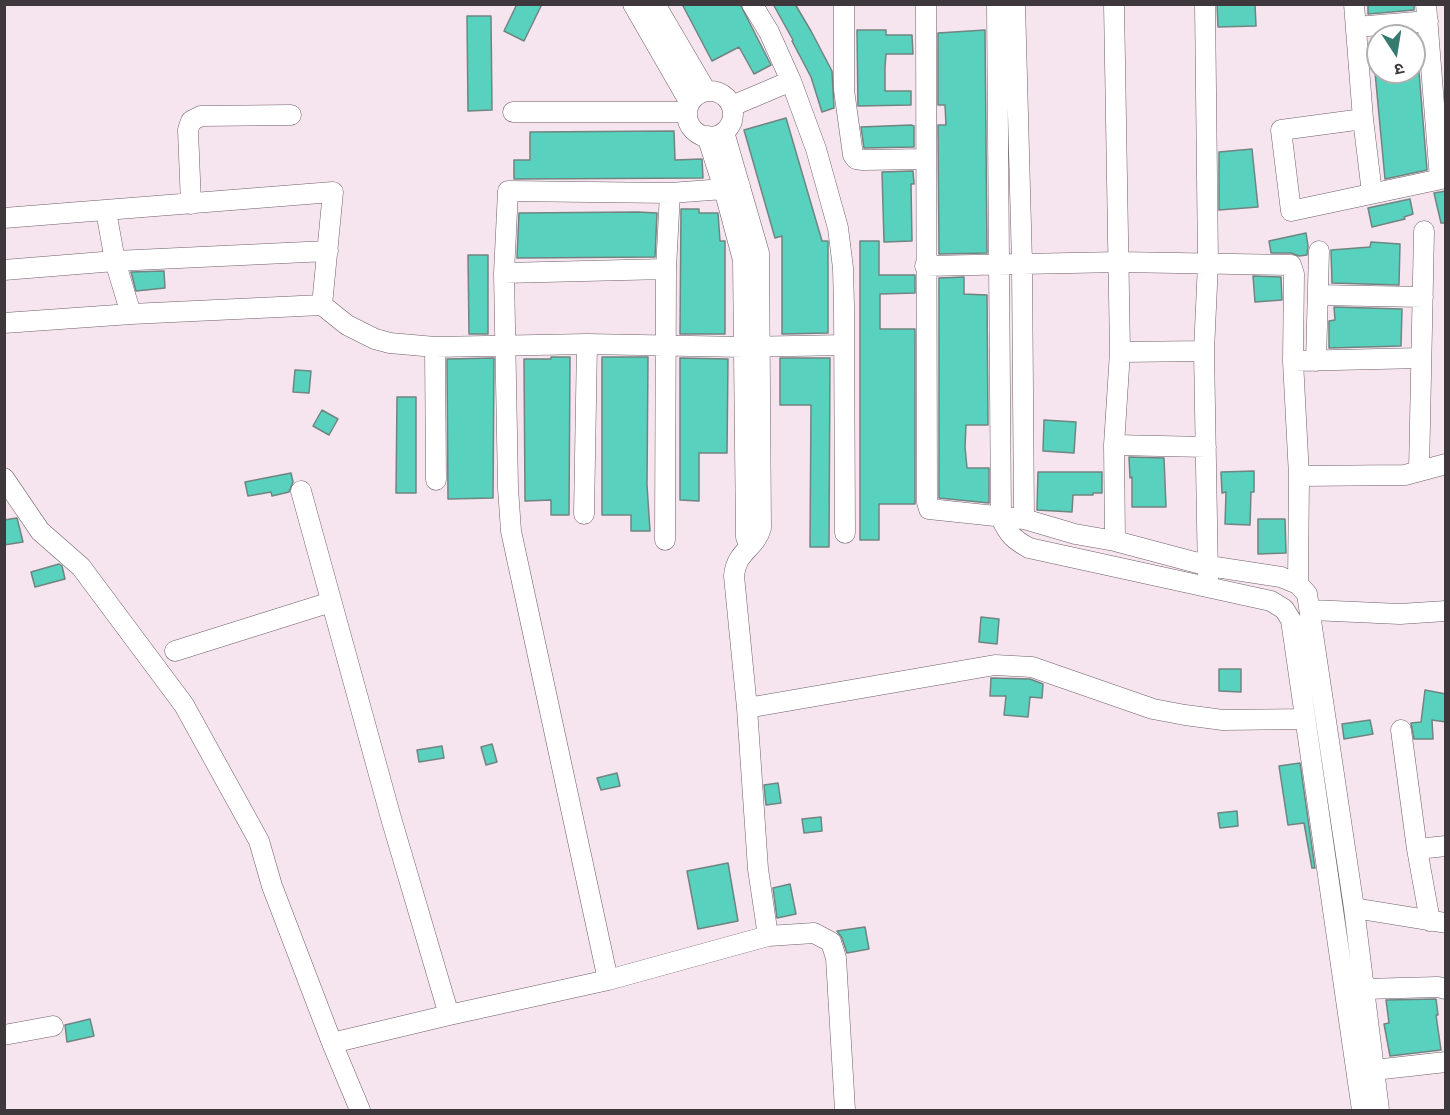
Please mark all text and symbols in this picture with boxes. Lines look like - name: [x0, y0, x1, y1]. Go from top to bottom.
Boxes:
- north arrow: [1366, 24, 1426, 84]
- text: उ: [1393, 60, 1406, 80]

